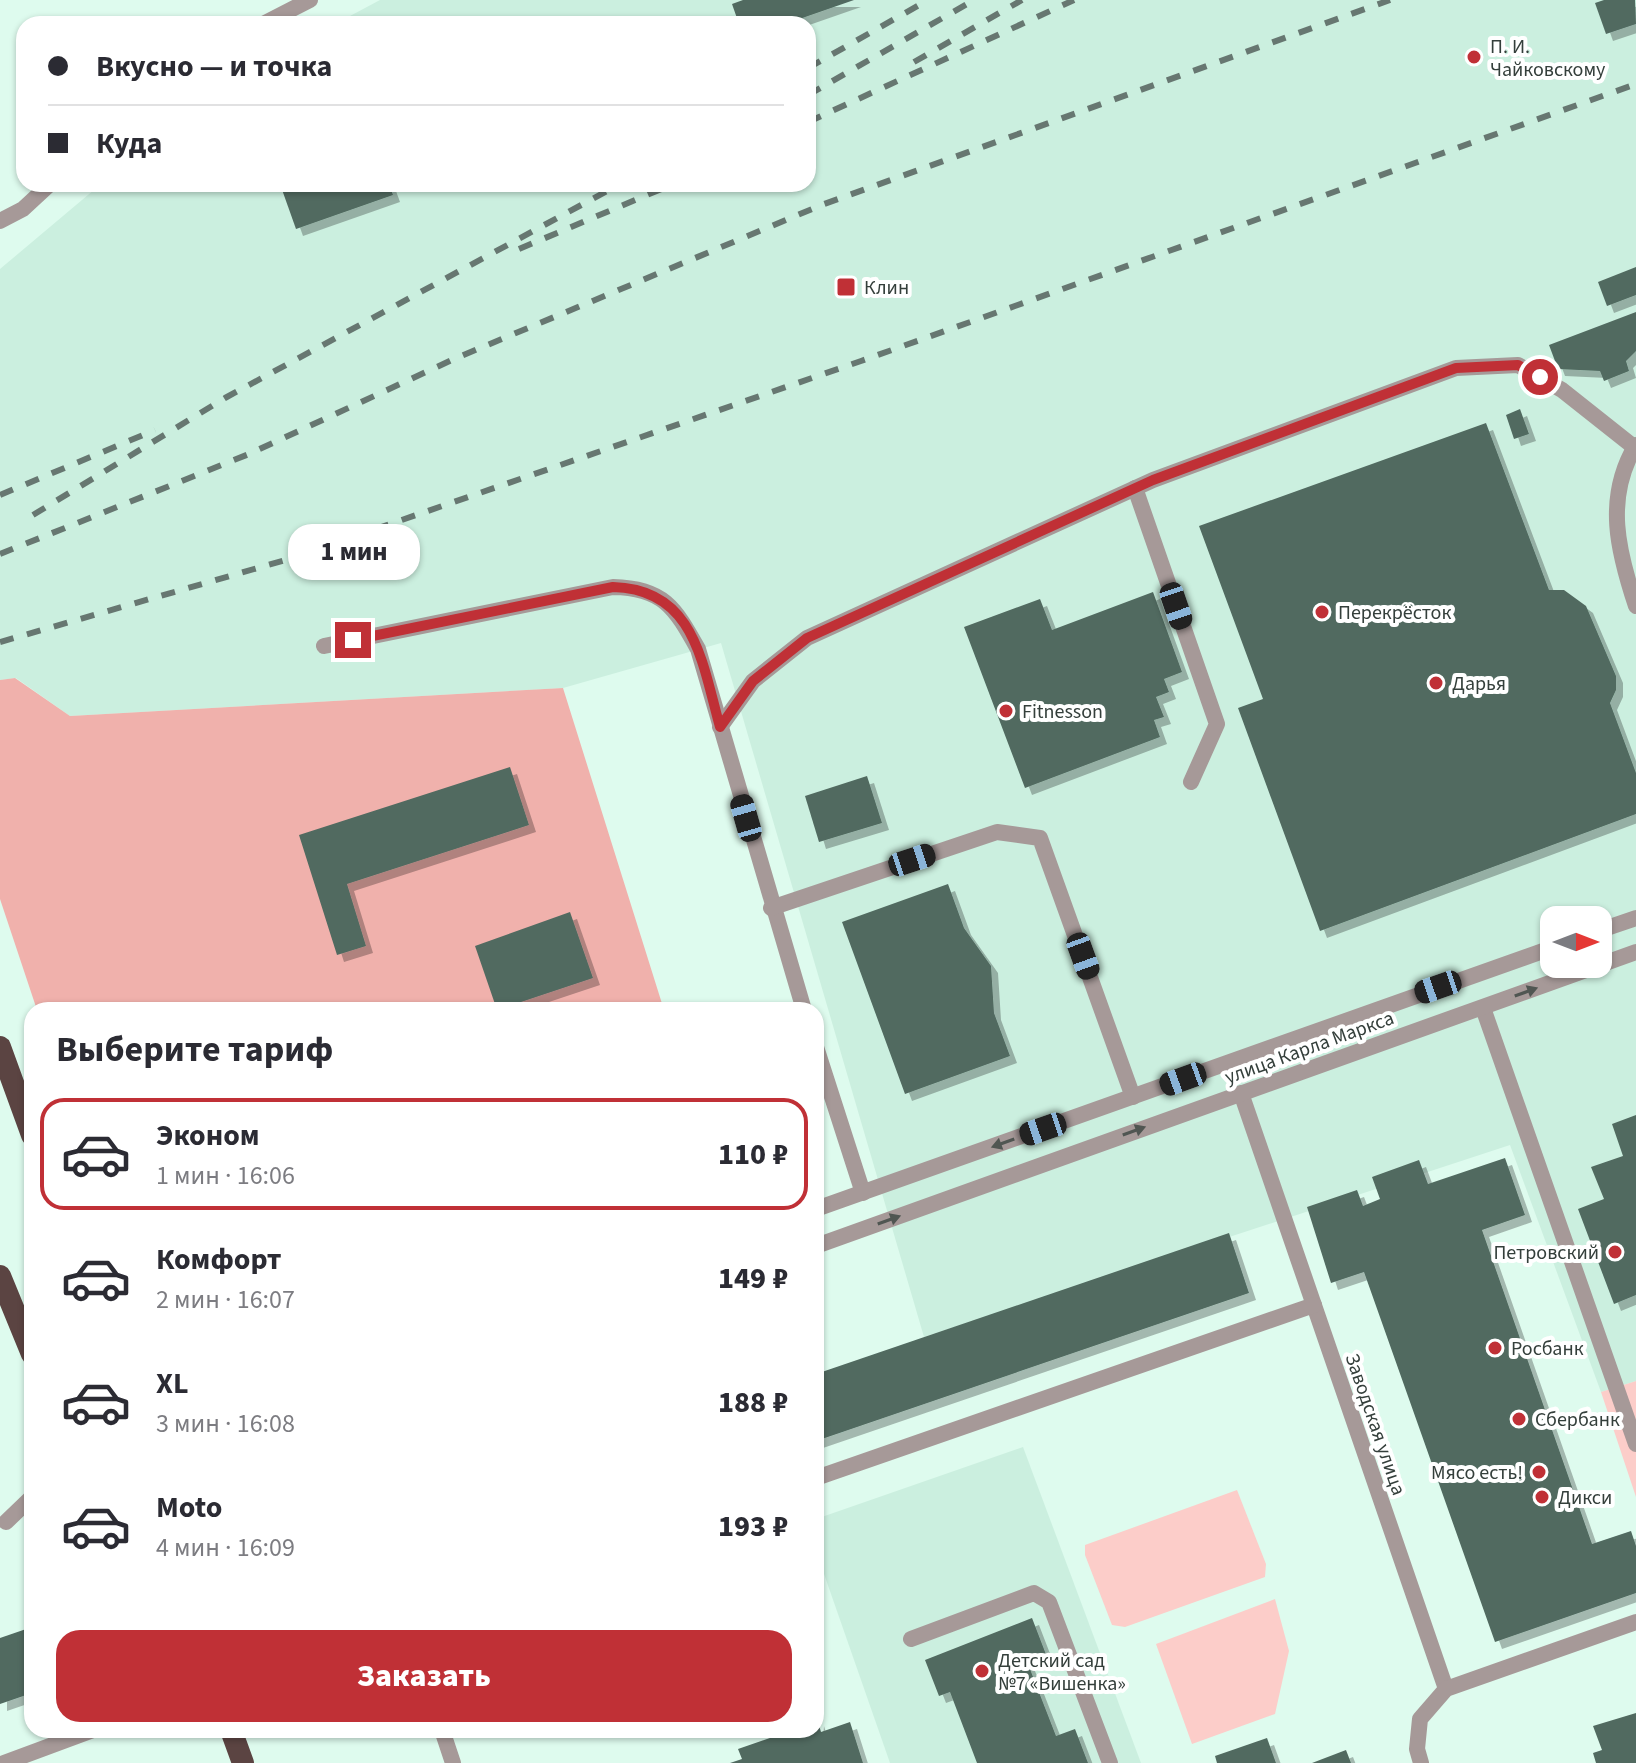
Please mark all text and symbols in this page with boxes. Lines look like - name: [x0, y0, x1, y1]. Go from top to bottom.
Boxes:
- place label: П. И. Чайковскому: [1490, 33, 1606, 84]
- text: Вкусно — и точка: [96, 45, 332, 88]
- marker: П. И. Чайковскому: [1465, 48, 1483, 66]
- text: Куда: [96, 122, 162, 165]
- place label: Клин: [864, 274, 909, 302]
- marker: Клин: [835, 276, 857, 298]
- route start: [1522, 359, 1558, 395]
- callout: 1 мин: [287, 524, 419, 580]
- text: 1 мин: [321, 533, 387, 570]
- car: [1157, 579, 1195, 633]
- place label: Перекрёсток: [1338, 599, 1451, 627]
- marker: Перекрёсток: [1313, 603, 1331, 621]
- route end: [335, 622, 371, 658]
- place label: Дарья: [1452, 670, 1506, 698]
- marker: Дарья: [1427, 674, 1445, 692]
- place label: Fitnesson: [1022, 698, 1103, 726]
- marker: Fitnesson: [997, 702, 1015, 720]
- car: [728, 792, 764, 844]
- car: [885, 841, 939, 879]
- north arrow: [1540, 906, 1612, 978]
- map controls: [1540, 906, 1612, 978]
- car: [1064, 929, 1102, 983]
- car: [1411, 968, 1465, 1006]
- one-way arrow: [1514, 985, 1538, 998]
- street label: улица Карла Маркса: [1221, 1004, 1398, 1092]
- text: Выберите тариф: [56, 1024, 333, 1075]
- car: [1156, 1060, 1210, 1098]
- car: [1016, 1110, 1070, 1148]
- text: Эконом: [156, 1114, 260, 1157]
- icon: car: [60, 1118, 132, 1190]
- one-way arrow: [1122, 1125, 1146, 1137]
- text: 110 ₽: [718, 1133, 788, 1176]
- one-way arrow: [991, 1137, 1015, 1149]
- text: 1 мин · 16:06: [156, 1157, 295, 1194]
- one-way arrow: [878, 1213, 902, 1226]
- text: Комфорт: [156, 1238, 282, 1281]
- place label: Петровский: [1493, 1239, 1599, 1267]
- icon: car: [60, 1242, 132, 1314]
- marker: Петровский: [1606, 1243, 1624, 1261]
- text: 149 ₽: [718, 1257, 788, 1300]
- text: 2 мин · 16:07: [156, 1281, 295, 1318]
- place label: Росбанк: [1511, 1335, 1584, 1363]
- marker: Росбанк: [1486, 1339, 1504, 1357]
- street label: Заводская улица: [1338, 1350, 1412, 1499]
- text: XL: [156, 1362, 189, 1405]
- icon: car: [60, 1366, 132, 1438]
- text: 188 ₽: [718, 1381, 788, 1424]
- text: 3 мин · 16:08: [156, 1405, 295, 1442]
- place label: Сбербанк: [1535, 1406, 1620, 1434]
- marker: Сбербанк: [1510, 1410, 1528, 1428]
- place label: Мясо есть!: [1431, 1459, 1523, 1487]
- marker: Мясо есть!: [1530, 1463, 1548, 1481]
- place label: Дикси: [1558, 1484, 1612, 1512]
- text: Moto: [156, 1486, 222, 1529]
- marker: Дикси: [1533, 1488, 1551, 1506]
- icon: car: [60, 1490, 132, 1562]
- text: 193 ₽: [718, 1505, 788, 1548]
- text: 4 мин · 16:09: [156, 1529, 295, 1566]
- button: Заказать: [56, 1630, 792, 1722]
- place label: Детский сад №7 «Вишенка»: [998, 1647, 1126, 1698]
- marker: Детский сад №7 «Вишенка»: [973, 1662, 991, 1680]

